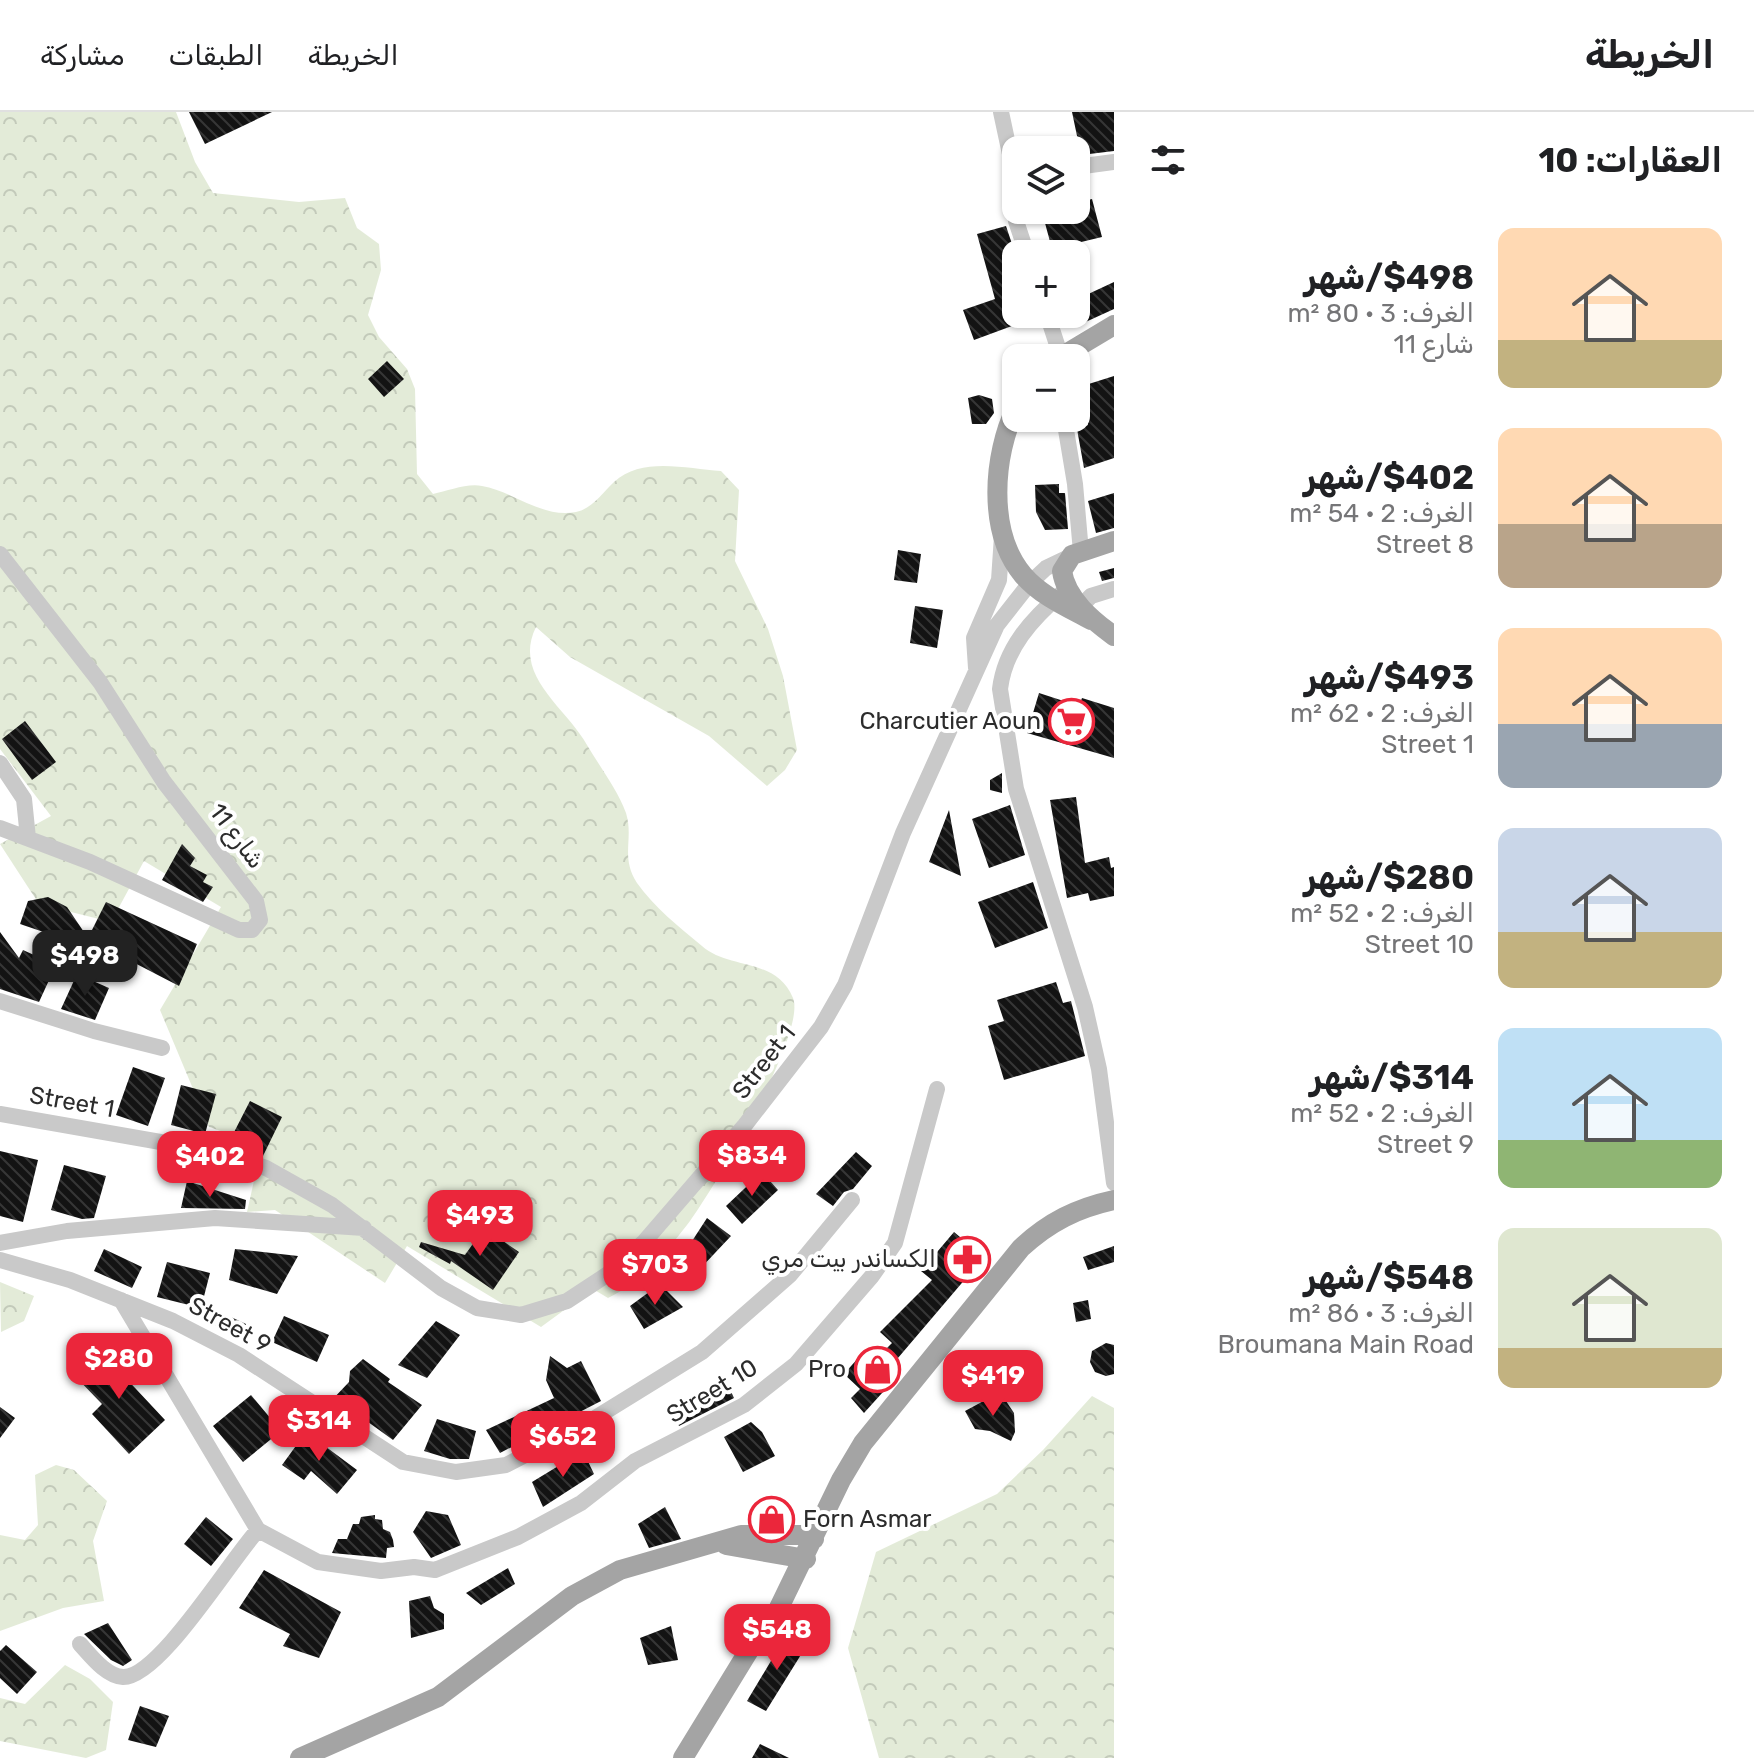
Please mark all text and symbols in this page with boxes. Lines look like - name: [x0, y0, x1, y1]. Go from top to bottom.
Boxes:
- text: الخريطة: [1585, 32, 1714, 78]
- text: مشاركة: [40, 39, 124, 72]
- text: الطبقات: [168, 39, 263, 72]
- text: الخريطة: [307, 39, 399, 72]
- map controls: [1002, 136, 1090, 432]
- button: layers: [1002, 136, 1090, 224]
- icon: filters: [1146, 138, 1190, 182]
- text: العقارات: 10: [1538, 140, 1722, 181]
- button: +: [1002, 240, 1090, 328]
- text: $498/شهر: [1304, 257, 1474, 298]
- icon: home: [1562, 260, 1658, 356]
- text: الغرف: 3 · 80 m²: [1287, 298, 1474, 329]
- text: شارع 11: [1394, 329, 1474, 360]
- button: −: [1002, 344, 1090, 432]
- text: $402/شهر: [1304, 457, 1474, 498]
- icon: home: [1562, 460, 1658, 556]
- text: الغرف: 2 · 54 m²: [1289, 498, 1474, 529]
- text: Street 8: [1376, 529, 1474, 560]
- text: $493/شهر: [1305, 657, 1474, 698]
- icon: home: [1562, 660, 1658, 756]
- supermarket icon: Charcutier Aoun: [1048, 697, 1096, 745]
- text: الغرف: 2 · 62 m²: [1290, 698, 1474, 729]
- place label: Charcutier Aoun: [859, 707, 1041, 735]
- text: Street 1: [1381, 729, 1474, 760]
- street label: شارع 11: [202, 798, 271, 875]
- text: $280/شهر: [1304, 857, 1474, 898]
- icon: home: [1562, 860, 1658, 956]
- text: الغرف: 2 · 52 m²: [1290, 898, 1474, 929]
- text: Street 10: [1365, 929, 1474, 960]
- pin: $498: [38, 930, 132, 998]
- text: $498: [50, 940, 120, 971]
- street label: Street 1: [727, 1020, 801, 1104]
- text: $314/شهر: [1310, 1057, 1474, 1098]
- icon: home: [1562, 1060, 1658, 1156]
- street label: Street 1: [27, 1081, 117, 1123]
- text: الغرف: 2 · 52 m²: [1290, 1098, 1474, 1129]
- text: Street 9: [1377, 1129, 1474, 1160]
- pin: $834: [705, 1130, 799, 1198]
- pin: $402: [163, 1131, 257, 1199]
- text: $834: [717, 1140, 787, 1171]
- text: $402: [175, 1141, 245, 1172]
- pin: $493: [433, 1190, 527, 1258]
- text: $493: [446, 1200, 514, 1231]
- pharmacy icon: الكساندر بيت مري: [943, 1235, 991, 1283]
- pin: $703: [608, 1239, 702, 1307]
- place label: الكساندر بيت مري: [761, 1245, 936, 1276]
- text: $703: [621, 1249, 689, 1280]
- text: $548/شهر: [1304, 1257, 1474, 1298]
- icon: home: [1562, 1260, 1658, 1356]
- street label: Street 9: [184, 1291, 276, 1359]
- text: الغرف: 3 · 86 m²: [1288, 1298, 1474, 1329]
- text: Broumana Main Road: [1217, 1329, 1474, 1360]
- pin: $280: [72, 1333, 166, 1401]
- text: $280: [84, 1343, 154, 1374]
- shop icon: Pro: [853, 1345, 901, 1393]
- pin: $419: [946, 1350, 1040, 1418]
- street label: Street 10: [662, 1353, 762, 1429]
- place label: Pro: [808, 1355, 846, 1383]
- text: $419: [961, 1360, 1025, 1391]
- pin: $314: [272, 1395, 366, 1463]
- text: $314: [287, 1405, 351, 1436]
- pin: $652: [516, 1411, 610, 1479]
- text: $652: [529, 1421, 597, 1452]
- shop icon: Forn Asmar: [748, 1495, 796, 1543]
- place label: Forn Asmar: [803, 1505, 931, 1533]
- pin: $548: [730, 1604, 824, 1672]
- text: $548: [742, 1614, 812, 1645]

